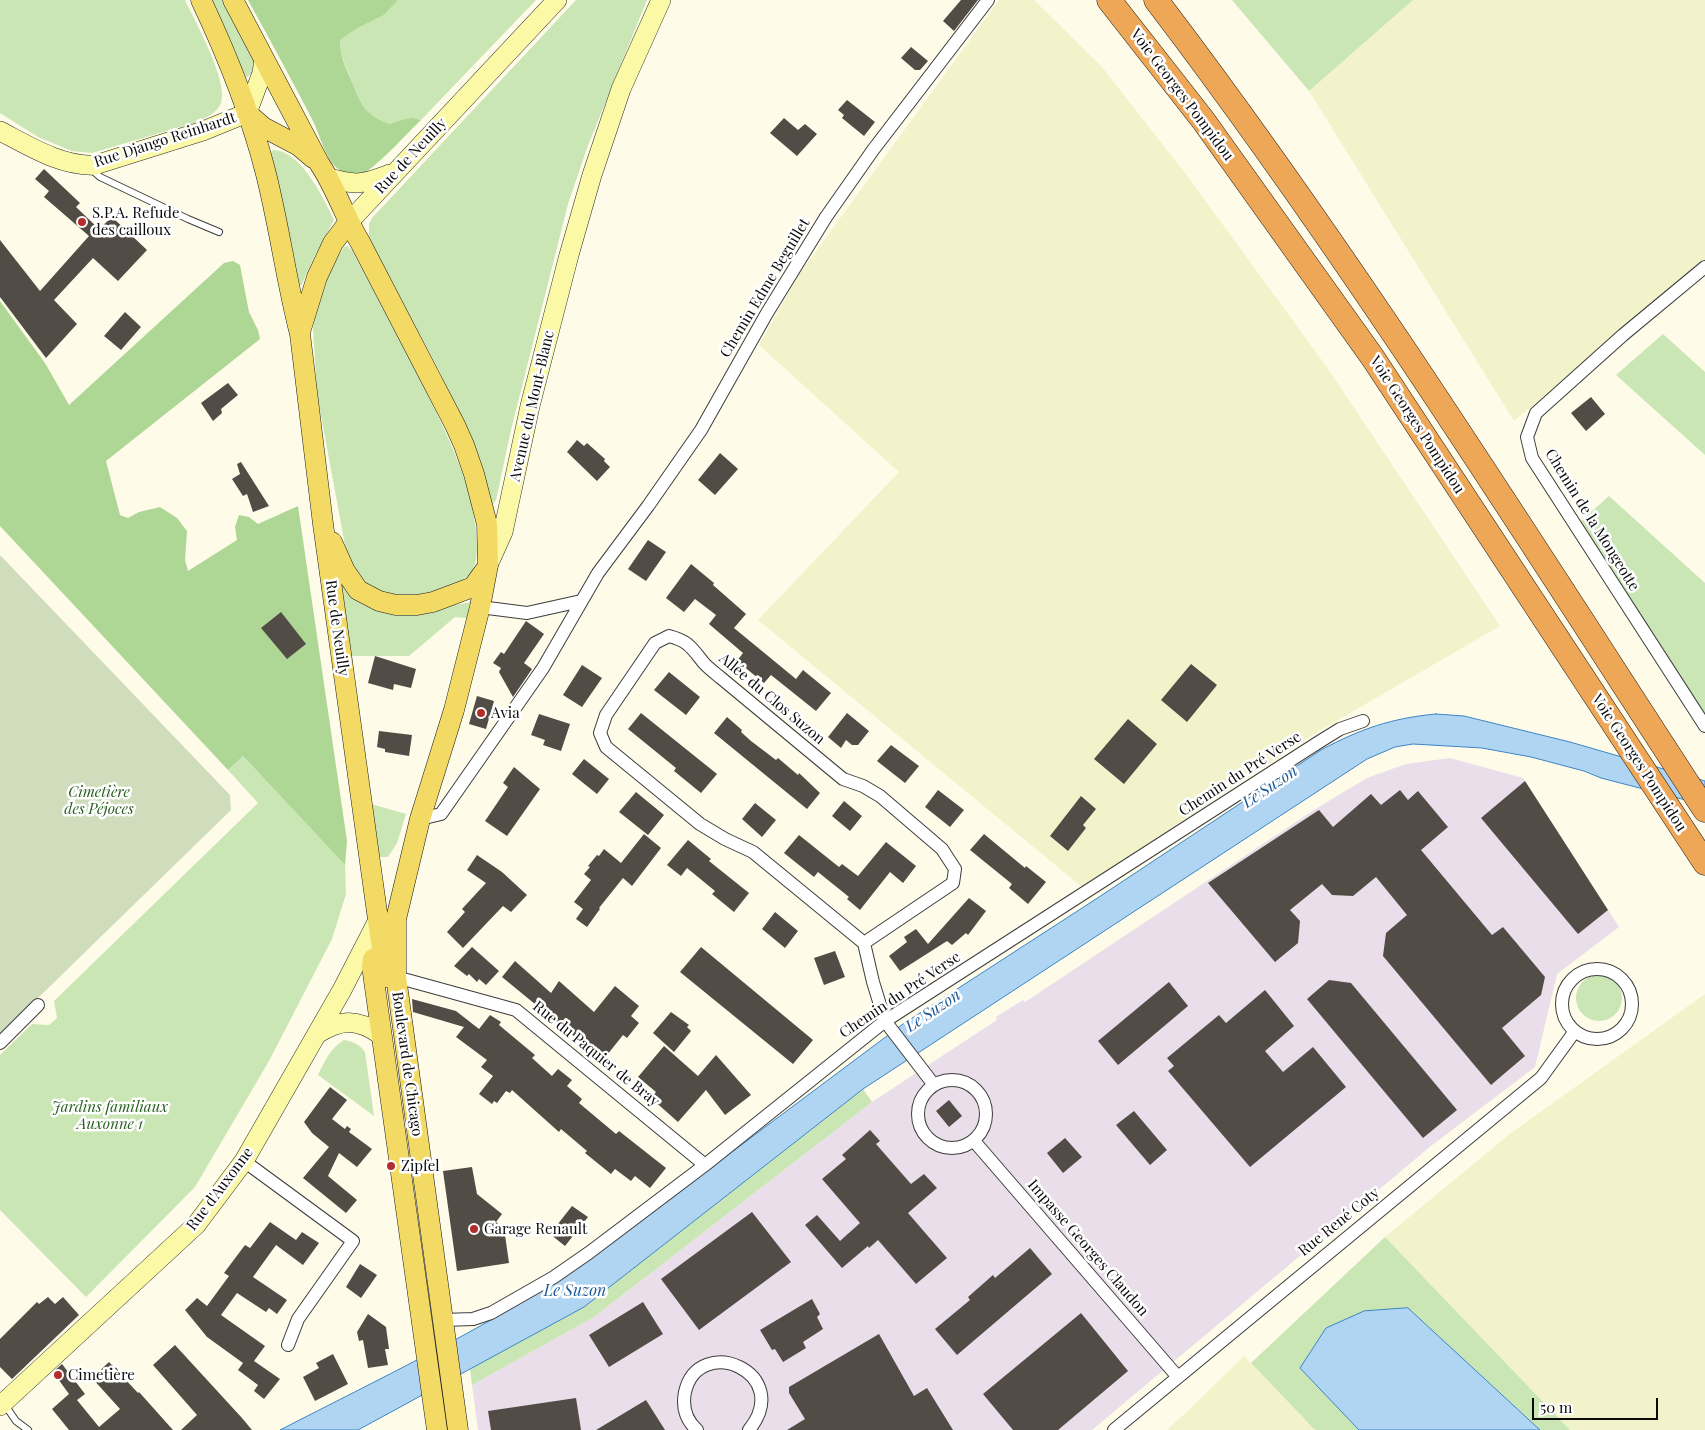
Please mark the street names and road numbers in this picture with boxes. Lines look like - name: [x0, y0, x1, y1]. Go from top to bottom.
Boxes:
- street label: Voie Georges Pompidou: [1127, 26, 1237, 164]
- street label: Rue Django Reinhardt: [92, 109, 238, 171]
- street label: Rue de Neuilly: [371, 114, 451, 198]
- street label: Chemin Edme Beguillet: [716, 215, 814, 361]
- street label: Avenue du Mont-Blanc: [506, 329, 558, 483]
- street label: Voie Georges Pompidou: [1366, 353, 1468, 497]
- street label: Chemin de la Mongeotte: [1541, 446, 1643, 594]
- street label: Rue de Neuilly: [321, 579, 353, 677]
- street label: Allée du Clos Suzon: [716, 650, 828, 748]
- street label: Voie Georges Pompidou: [1588, 691, 1690, 835]
- street label: Chemin du Pré Verse: [1176, 728, 1304, 820]
- street label: Chemin du Pré Verse: [836, 948, 964, 1042]
- street label: Boulevard de Chicago: [388, 991, 426, 1137]
- street label: Rue du Paquier de Bray: [529, 997, 663, 1111]
- street label: Rue d'Auxonne: [183, 1144, 257, 1234]
- street label: Impasse Georges Claudon: [1024, 1176, 1152, 1320]
- street label: Rue René Coty: [1295, 1184, 1383, 1260]

